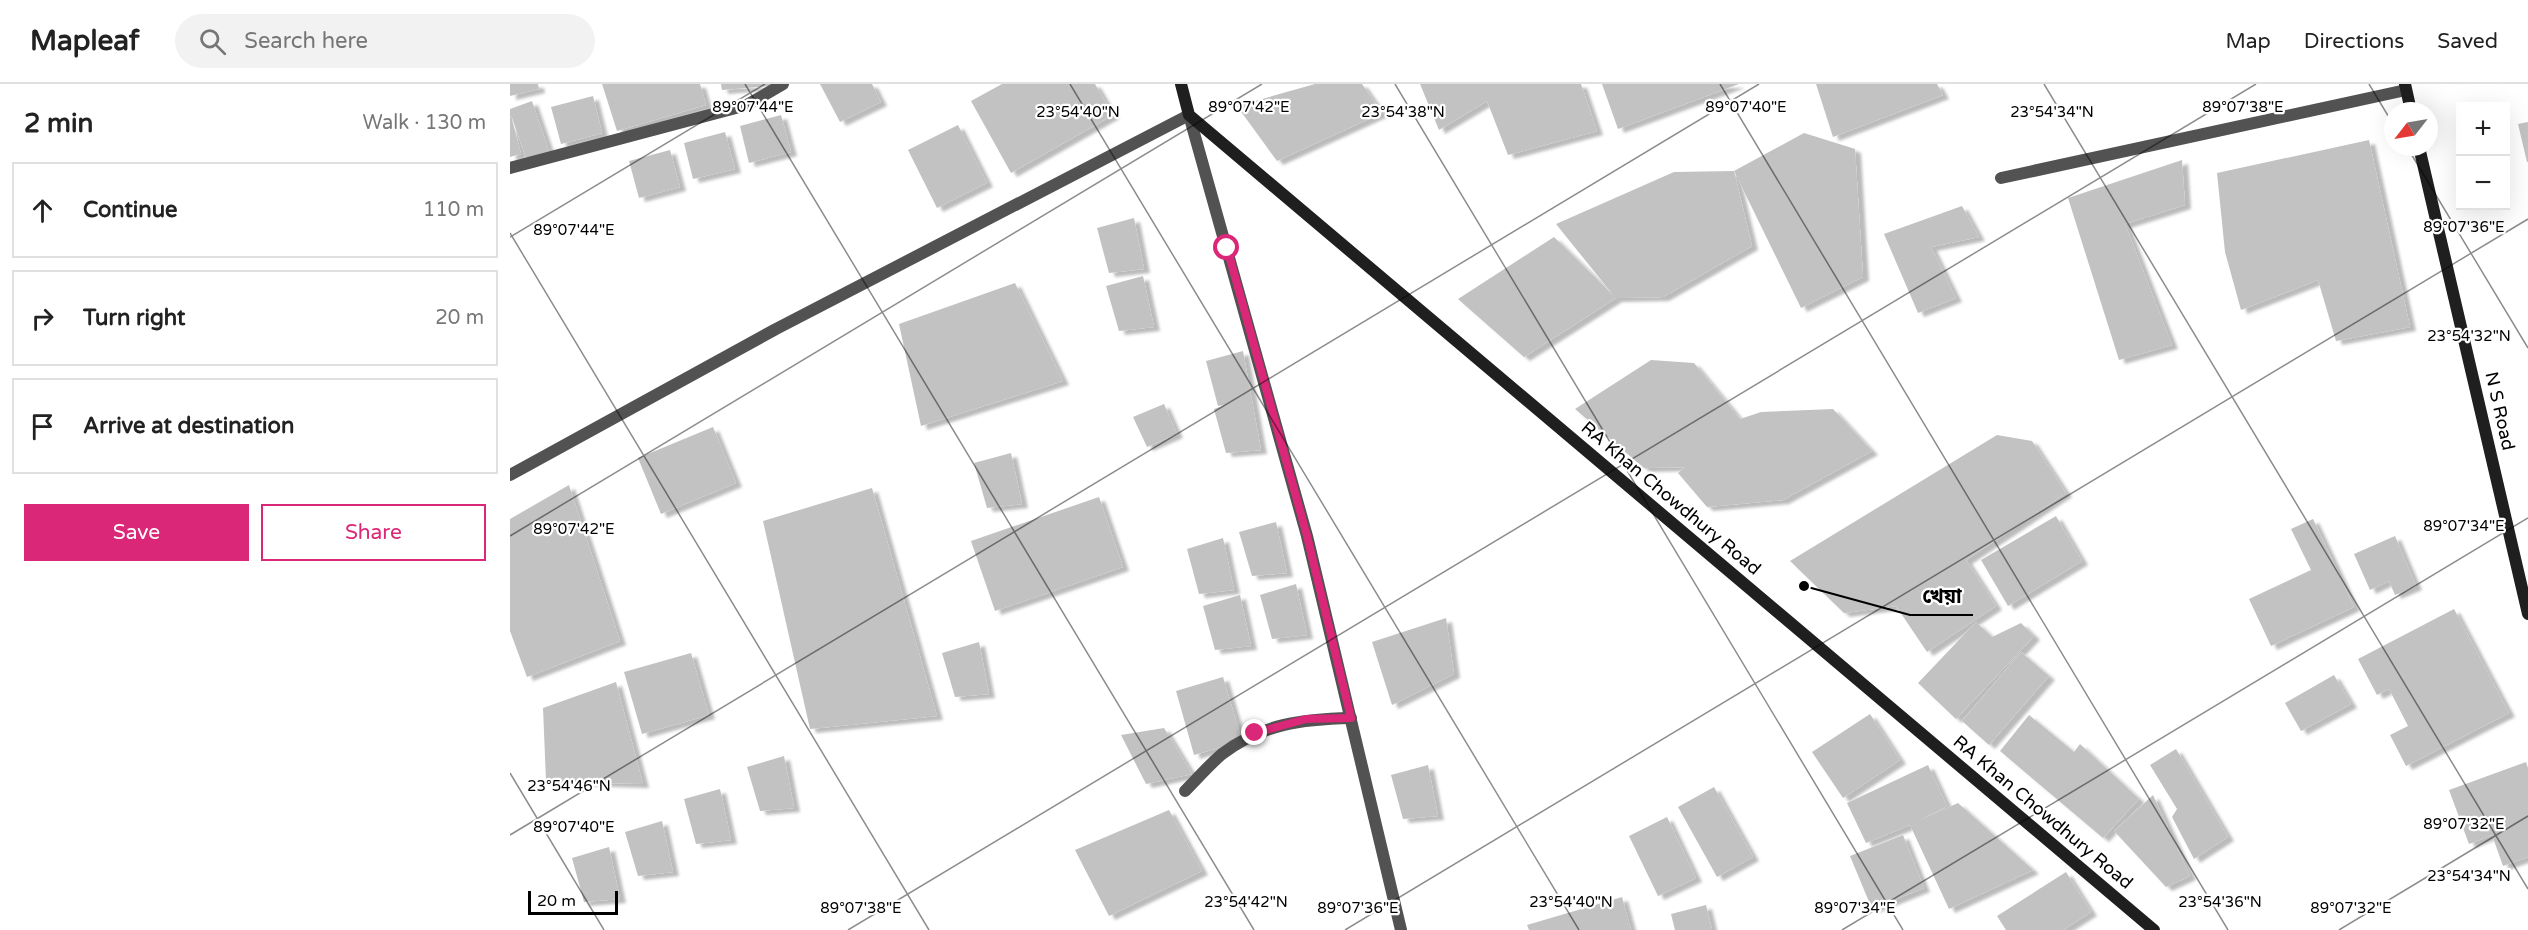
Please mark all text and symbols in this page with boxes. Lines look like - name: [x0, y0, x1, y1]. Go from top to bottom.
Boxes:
- search box: [175, 14, 595, 68]
- text: Mapleaf: [30, 24, 139, 58]
- icon: search: [196, 25, 229, 58]
- text: Search here: [244, 28, 368, 54]
- text: Map: [2225, 29, 2271, 54]
- text: Directions: [2304, 29, 2404, 54]
- text: Saved: [2437, 29, 2498, 54]
- text: 89°07'44"E: [712, 98, 794, 116]
- text: 89°07'42"E: [1208, 98, 1290, 116]
- text: 89°07'40"E: [1705, 98, 1787, 116]
- text: 89°07'38"E: [2202, 98, 2284, 116]
- north arrow: [2384, 102, 2438, 156]
- map controls: [2456, 102, 2510, 210]
- button: +: [2456, 102, 2510, 156]
- text: 23°54'40"N: [1036, 103, 1120, 121]
- text: 23°54'38"N: [1361, 103, 1445, 121]
- text: 23°54'34"N: [2010, 103, 2094, 121]
- text: 2 min: [24, 108, 93, 139]
- text: Walk · 130 m: [363, 111, 486, 135]
- button: −: [2456, 156, 2510, 210]
- icon: ahead: [26, 194, 59, 227]
- text: Continue: [83, 197, 178, 223]
- text: 110 m: [423, 198, 484, 222]
- text: 89°07'36"E: [2423, 218, 2505, 236]
- text: 89°07'44"E: [533, 221, 615, 239]
- route start: [1213, 234, 1239, 260]
- icon: right: [26, 302, 59, 335]
- text: Turn right: [83, 305, 185, 331]
- text: 20 m: [435, 306, 484, 330]
- text: 23°54'32"N: [2427, 327, 2511, 345]
- street label: N S Road: [2480, 369, 2520, 453]
- icon: arrive: [26, 410, 59, 443]
- text: Arrive at destination: [83, 413, 294, 439]
- street label: RA Khan Chowdhury Road: [1577, 416, 1765, 580]
- button: Save: [24, 504, 249, 561]
- button: Share: [261, 504, 486, 561]
- text: 89°07'34"E: [2423, 517, 2505, 535]
- text: 89°07'42"E: [533, 520, 615, 538]
- callout: খেয়া: [1910, 577, 1973, 615]
- text: খেয়া: [1922, 585, 1962, 609]
- route end: [1241, 719, 1267, 745]
- street label: RA Khan Chowdhury Road: [1949, 730, 2137, 894]
- text: 23°54'46"N: [527, 777, 611, 795]
- text: 89°07'32"E: [2423, 815, 2505, 833]
- text: 89°07'40"E: [533, 818, 615, 836]
- text: 23°54'34"N: [2427, 867, 2511, 885]
- scale bar: [528, 888, 618, 916]
- text: 20 m: [537, 891, 576, 911]
- text: 23°54'42"N: [1204, 893, 1288, 911]
- text: 23°54'40"N: [1529, 893, 1613, 911]
- text: 23°54'36"N: [2178, 893, 2262, 911]
- text: 89°07'38"E: [820, 899, 902, 917]
- text: 89°07'36"E: [1317, 899, 1399, 917]
- text: 89°07'34"E: [1814, 899, 1896, 917]
- text: 89°07'32"E: [2310, 899, 2392, 917]

